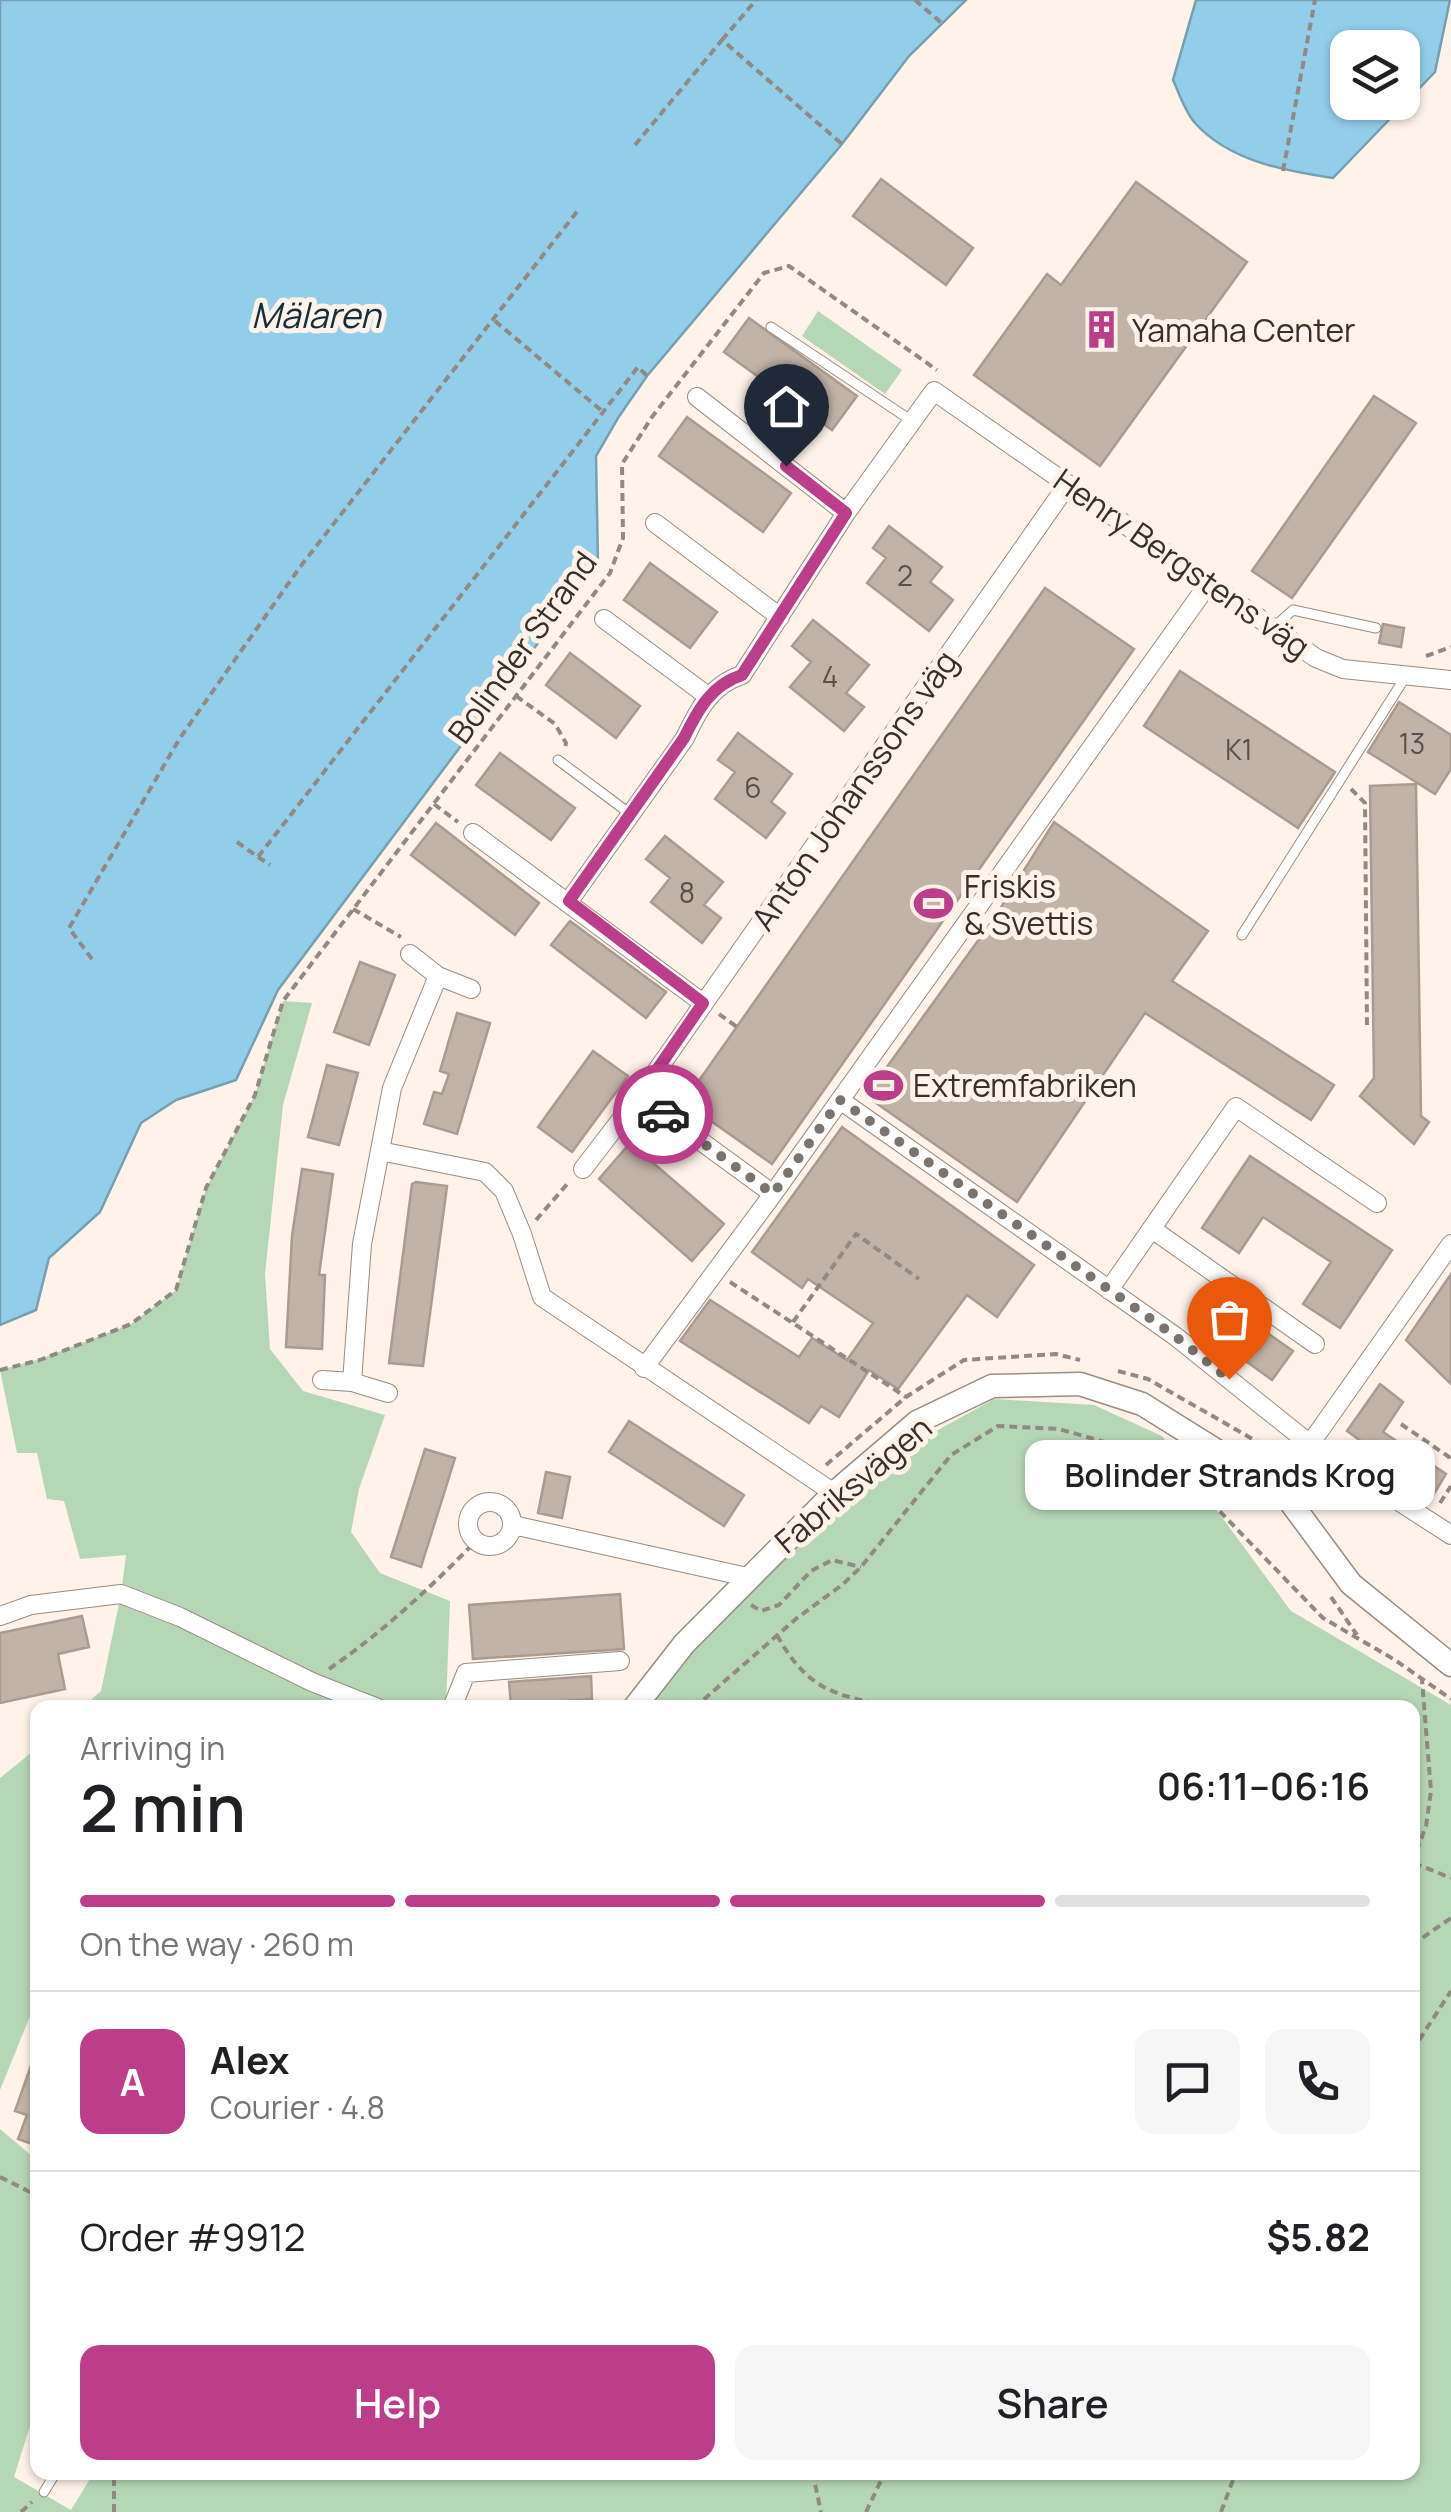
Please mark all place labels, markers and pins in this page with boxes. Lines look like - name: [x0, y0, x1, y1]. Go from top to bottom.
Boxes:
- place label: Yamaha Center: [1132, 308, 1356, 352]
- building icon: Yamaha Center: [1081, 309, 1123, 351]
- pin: [744, 364, 829, 467]
- place label: Friskis & Svettis: [964, 864, 1093, 945]
- sports icon: Friskis & Svettis: [913, 883, 955, 925]
- place label: Extremfabriken: [913, 1063, 1137, 1107]
- sports icon: Extremfabriken: [862, 1064, 904, 1106]
- pin: [1187, 1277, 1272, 1380]
- callout: Bolinder Strands Krog: [1024, 1439, 1434, 1509]

